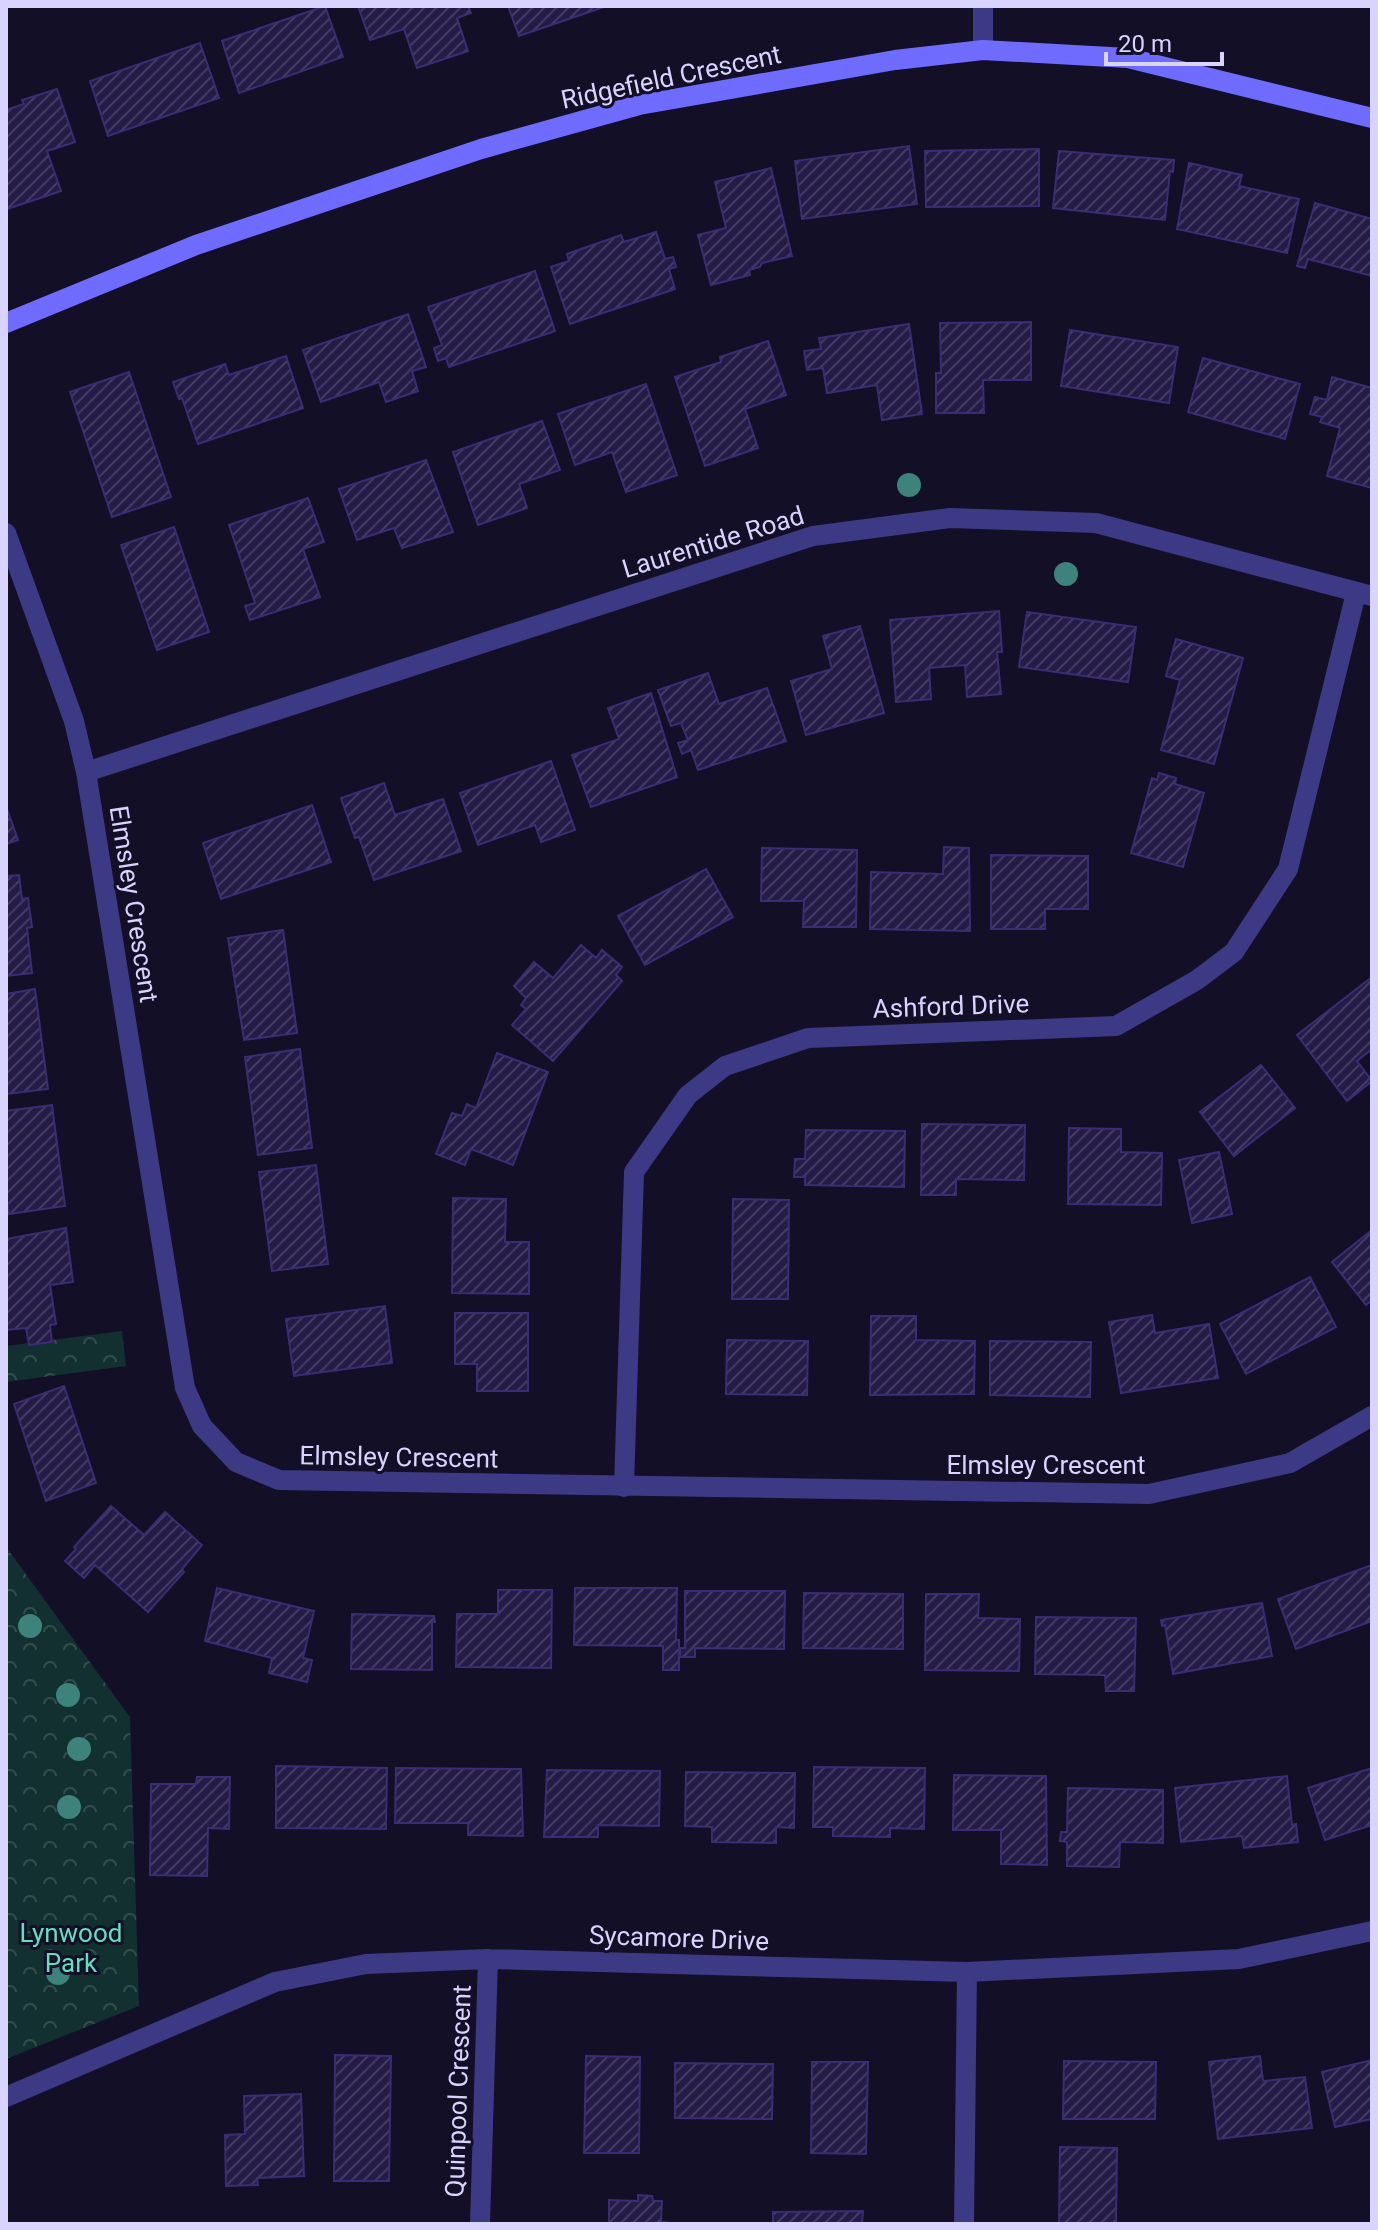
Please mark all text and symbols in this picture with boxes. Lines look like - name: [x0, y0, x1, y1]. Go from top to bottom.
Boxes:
- scale bar: [1106, 16, 1222, 66]
- text: 20 m: [1118, 30, 1172, 58]
- street label: Ridgefield Crescent: [558, 39, 784, 115]
- street label: Laurentide Road: [618, 500, 808, 584]
- street label: Elmsley Crescent: [104, 803, 164, 1005]
- street label: Ashford Drive: [872, 988, 1030, 1024]
- street label: Elmsley Crescent: [299, 1440, 499, 1474]
- street label: Elmsley Crescent: [947, 1450, 1145, 1480]
- park label: Lynwood Park: [20, 1918, 122, 1978]
- street label: Sycamore Drive: [588, 1920, 770, 1956]
- street label: Quinpool Crescent: [439, 1984, 477, 2198]

